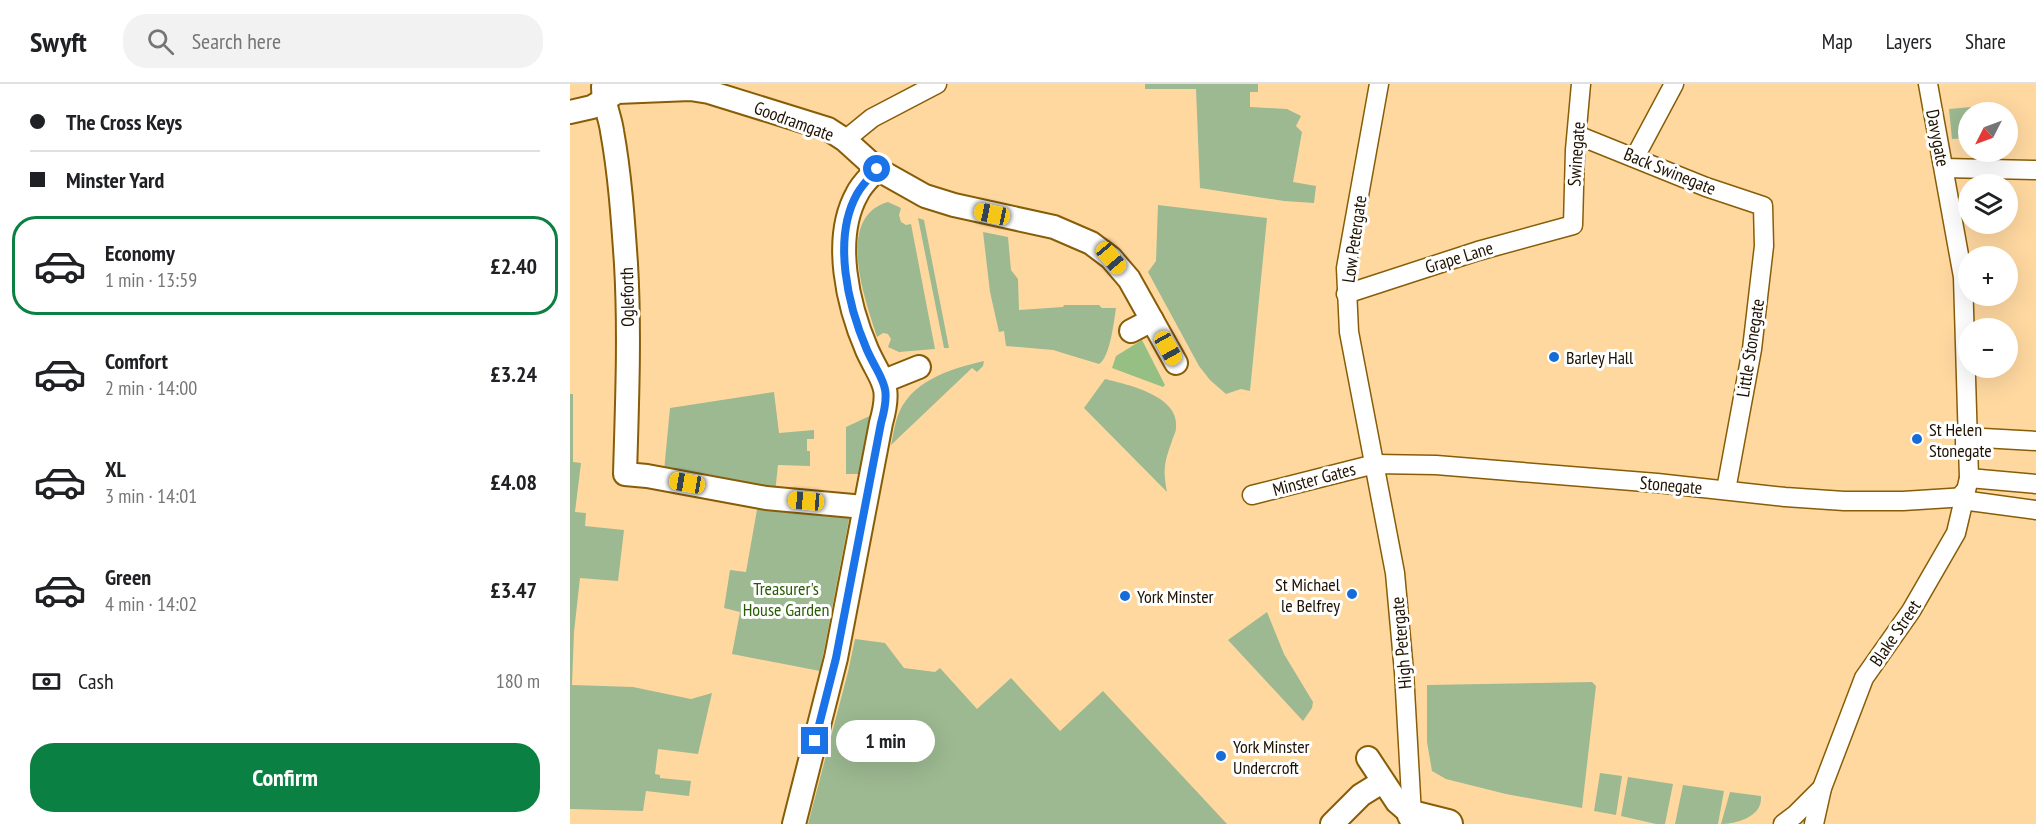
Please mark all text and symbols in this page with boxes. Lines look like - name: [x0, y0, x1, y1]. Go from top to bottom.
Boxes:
- search box: [123, 14, 543, 68]
- text: Swyft: [30, 23, 87, 60]
- icon: search: [144, 25, 177, 58]
- text: Search here: [192, 27, 281, 55]
- text: Map: [1822, 28, 1853, 55]
- text: Layers: [1886, 28, 1932, 55]
- text: Share: [1965, 28, 2006, 55]
- street label: Goodramgate: [751, 96, 837, 146]
- north arrow: [1958, 102, 2018, 162]
- map controls: [1958, 102, 2018, 378]
- street label: Davygate: [1921, 107, 1955, 169]
- text: The Cross Keys: [66, 108, 182, 136]
- street label: Swinegate: [1562, 121, 1590, 187]
- street label: Back Swinegate: [1621, 142, 1719, 200]
- route start: [863, 155, 890, 182]
- text: Minster Yard: [66, 166, 164, 194]
- button: layers: [1958, 174, 2018, 234]
- street label: Low Petergate: [1337, 194, 1371, 284]
- car: [973, 201, 1011, 227]
- street label: Grape Lane: [1422, 236, 1496, 278]
- car: [1093, 238, 1129, 278]
- icon: car: [33, 239, 87, 293]
- text: Economy: [105, 239, 175, 267]
- button: +: [1958, 246, 2018, 306]
- text: £2.40: [490, 252, 537, 280]
- text: 1 min · 13:59: [105, 267, 197, 293]
- street label: Ogleforth: [615, 267, 639, 327]
- street label: Little Stonegate: [1731, 297, 1769, 399]
- button: −: [1958, 318, 2018, 378]
- car: [1151, 328, 1185, 368]
- place label: Barley Hall: [1566, 346, 1634, 369]
- icon: car: [33, 347, 87, 401]
- text: Comfort: [105, 347, 168, 375]
- marker: Barley Hall: [1547, 350, 1561, 364]
- text: £3.24: [490, 360, 537, 388]
- text: 2 min · 14:00: [105, 375, 197, 401]
- place label: St Helen Stonegate: [1929, 418, 1992, 462]
- marker: St Helen Stonegate: [1910, 432, 1924, 446]
- icon: car: [33, 455, 87, 509]
- text: XL: [105, 455, 126, 483]
- street label: Minster Gates: [1270, 457, 1358, 501]
- text: £4.08: [490, 468, 537, 496]
- car: [668, 471, 706, 495]
- street label: Stonegate: [1639, 471, 1703, 499]
- text: 3 min · 14:01: [105, 483, 197, 509]
- car: [787, 490, 825, 512]
- icon: car: [33, 563, 87, 617]
- text: Green: [105, 563, 151, 591]
- place label: St Michael le Belfrey: [1275, 573, 1341, 617]
- text: £3.47: [490, 576, 537, 604]
- park label: Treasurer's House Garden: [743, 577, 829, 621]
- place label: York Minster: [1137, 585, 1214, 608]
- marker: St Michael le Belfrey: [1345, 587, 1359, 601]
- marker: York Minster: [1118, 589, 1132, 603]
- text: 4 min · 14:02: [105, 591, 197, 617]
- street label: Blake Street: [1864, 595, 1926, 671]
- street label: High Petergate: [1386, 596, 1416, 690]
- icon: cash: [30, 665, 63, 698]
- text: Cash: [78, 667, 114, 695]
- text: 180 m: [496, 668, 540, 694]
- callout: 1 min: [836, 720, 935, 762]
- route end: [801, 727, 828, 754]
- text: 1 min: [865, 728, 906, 754]
- place label: York Minster Undercroft: [1233, 735, 1310, 779]
- button: Confirm: [30, 743, 540, 812]
- marker: York Minster Undercroft: [1214, 749, 1228, 763]

